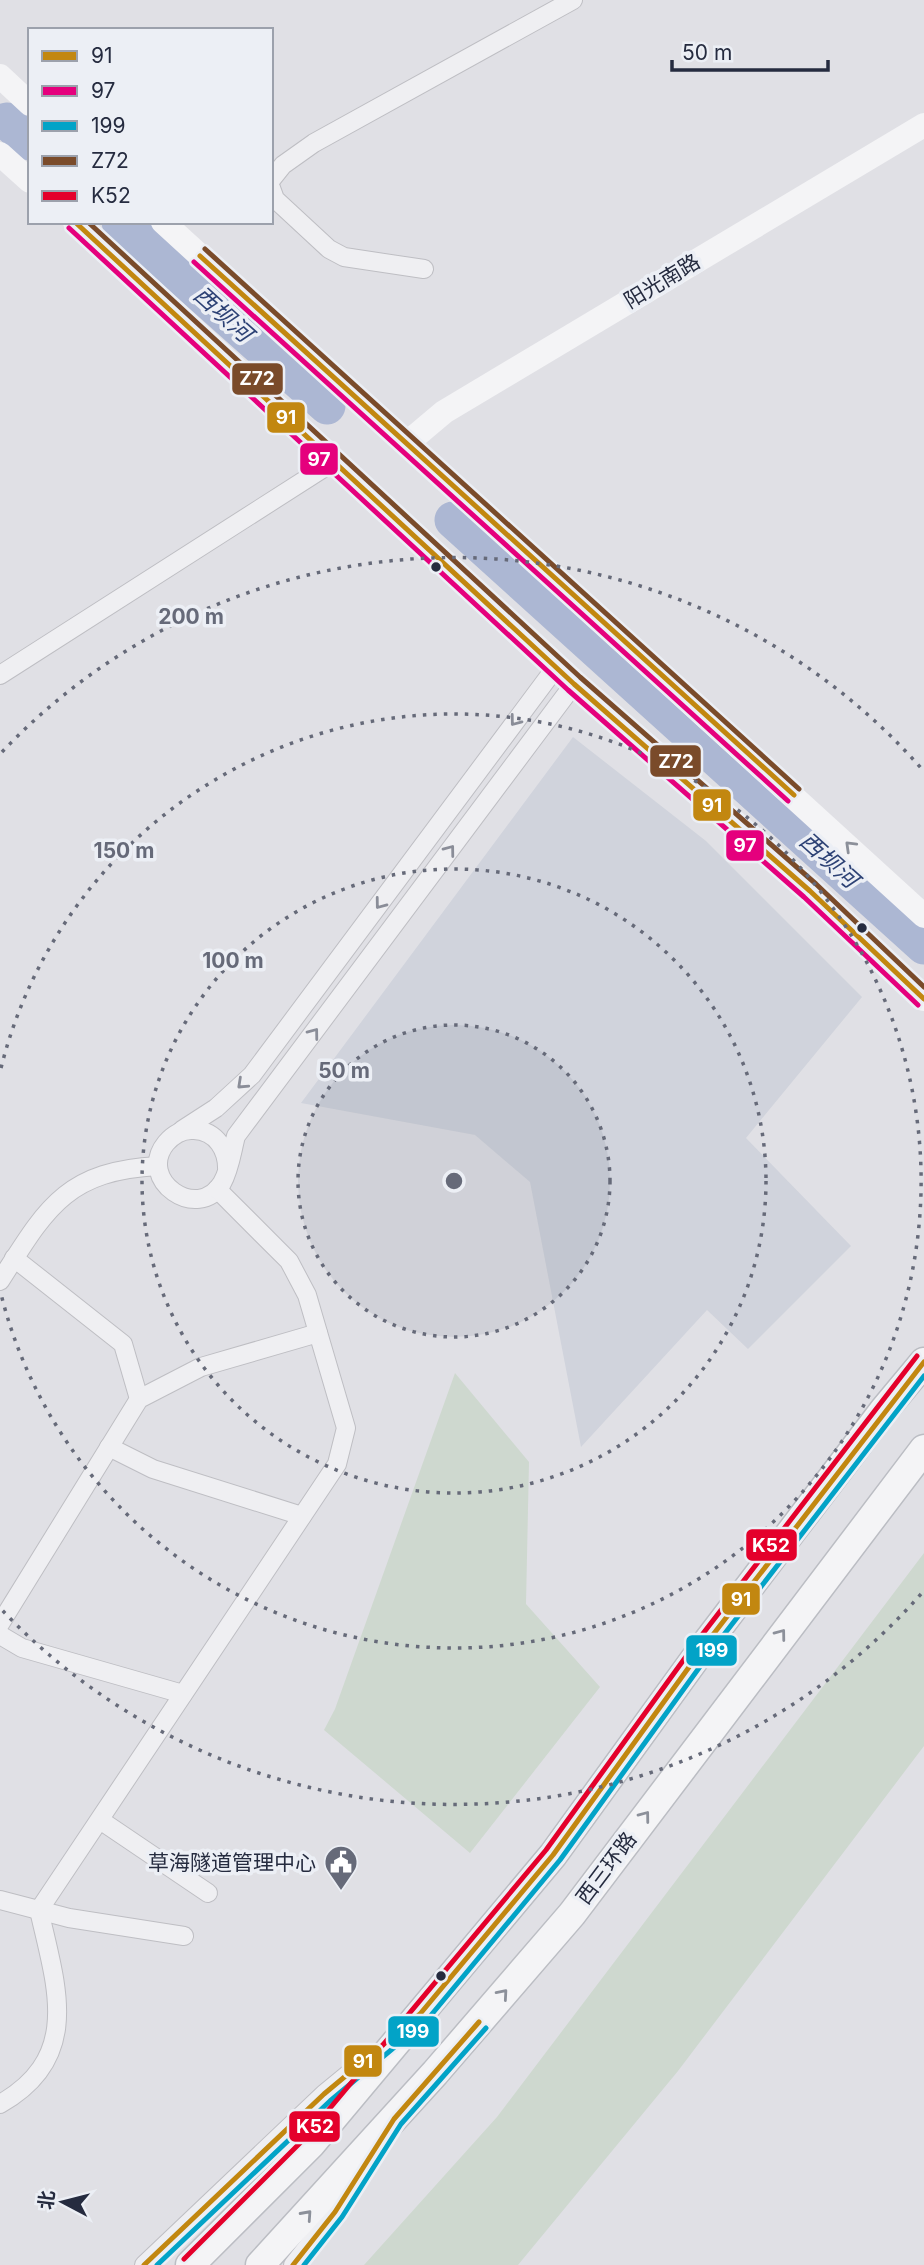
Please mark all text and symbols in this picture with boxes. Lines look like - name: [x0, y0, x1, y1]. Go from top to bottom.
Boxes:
- legend: [28, 28, 273, 224]
- scale bar: [672, 28, 828, 72]
- text: 50 m: [682, 40, 732, 65]
- text: 91: [91, 43, 113, 68]
- text: 97: [91, 78, 116, 103]
- text: 199: [91, 113, 126, 138]
- text: Z72: [91, 148, 129, 173]
- text: K52: [91, 183, 131, 208]
- street label: 阳光南路: [620, 249, 704, 313]
- water label: 西坝河: [188, 281, 261, 350]
- line badge: Z72: [231, 362, 284, 396]
- text: Z72: [239, 367, 275, 390]
- line badge: 91: [266, 401, 306, 434]
- text: 91: [276, 406, 296, 429]
- line badge: 97: [299, 442, 339, 476]
- text: 97: [307, 448, 331, 471]
- unlabelled marker: [429, 560, 443, 574]
- text: 200 m: [158, 604, 224, 629]
- one-way arrow: [511, 713, 524, 726]
- line badge: Z72: [649, 744, 702, 778]
- text: Z72: [658, 750, 694, 773]
- line badge: 91: [692, 788, 732, 822]
- text: 91: [702, 794, 722, 817]
- water label: 西坝河: [794, 827, 867, 896]
- line badge: 97: [725, 829, 765, 862]
- text: 97: [733, 834, 757, 857]
- text: 150 m: [94, 838, 154, 863]
- one-way arrow: [845, 842, 858, 855]
- one-way arrow: [442, 845, 455, 858]
- one-way arrow: [375, 896, 388, 908]
- unlabelled marker: [855, 921, 869, 935]
- text: 100 m: [202, 948, 264, 973]
- one-way arrow: [306, 1028, 319, 1041]
- text: 50 m: [318, 1058, 370, 1083]
- one-way arrow: [237, 1076, 250, 1089]
- centre of rings: [442, 1169, 466, 1193]
- line badge: K52: [745, 1528, 798, 1562]
- text: K52: [752, 1534, 790, 1557]
- line badge: 91: [721, 1582, 761, 1616]
- text: 91: [731, 1588, 751, 1611]
- one-way arrow: [773, 1629, 786, 1642]
- line badge: 199: [685, 1634, 738, 1667]
- text: 199: [696, 1639, 728, 1662]
- one-way arrow: [637, 1811, 650, 1824]
- street label: 西三环路: [571, 1827, 641, 1909]
- public building icon: 草海隧道管理中心: [322, 1843, 360, 1892]
- place label: 草海隧道管理中心: [148, 1850, 316, 1875]
- unlabelled marker: [434, 1969, 448, 1983]
- one-way arrow: [495, 1989, 507, 2002]
- line badge: 199: [387, 2015, 440, 2048]
- text: 199: [397, 2020, 429, 2043]
- line badge: 91: [343, 2044, 383, 2078]
- text: 91: [353, 2050, 373, 2073]
- line badge: K52: [288, 2110, 341, 2143]
- text: K52: [296, 2115, 334, 2138]
- north arrow: [28, 2167, 98, 2237]
- text: 北: [34, 2189, 59, 2211]
- one-way arrow: [298, 2210, 311, 2223]

